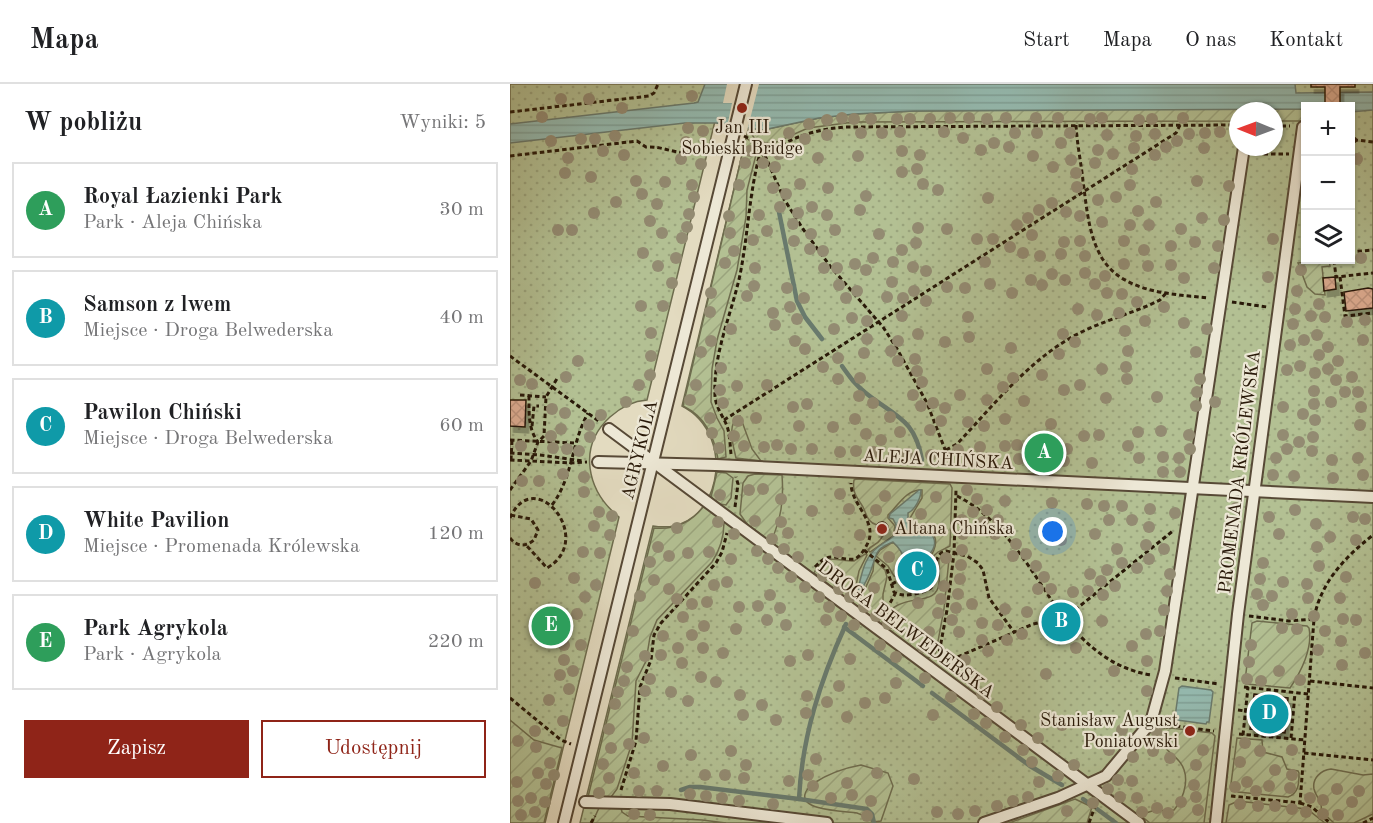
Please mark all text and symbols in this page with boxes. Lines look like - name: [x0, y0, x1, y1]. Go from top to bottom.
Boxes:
- text: Mapa: [30, 27, 99, 55]
- text: Start: [1023, 30, 1070, 51]
- text: Mapa: [1103, 30, 1152, 51]
- text: O nas: [1185, 30, 1236, 51]
- text: Kontakt: [1269, 30, 1343, 51]
- marker: Jan III Sobieski Bridge: [735, 101, 749, 115]
- north arrow: [1229, 102, 1283, 156]
- map controls: [1301, 102, 1355, 264]
- button: +: [1301, 102, 1355, 156]
- text: W pobliżu: [24, 110, 142, 136]
- text: Wyniki: 5: [399, 113, 486, 133]
- place label: Jan III Sobieski Bridge: [681, 119, 803, 158]
- button: −: [1301, 156, 1355, 210]
- text: Royal Łazienki Park: [83, 186, 283, 208]
- text: A: [38, 200, 53, 220]
- text: 30 m: [439, 200, 484, 220]
- button: layers: [1301, 210, 1355, 264]
- text: Park · Aleja Chińska: [83, 213, 262, 233]
- text: Samson z lwem: [83, 294, 231, 316]
- text: B: [38, 308, 53, 328]
- text: 40 m: [439, 308, 484, 328]
- text: Miejsce · Droga Belwederska: [83, 321, 333, 341]
- street label: PROMENADA KRÓLEWSKA: [1211, 348, 1264, 595]
- street label: AGRYKOLA: [619, 398, 661, 502]
- text: Pawilon Chiński: [83, 402, 242, 424]
- text: C: [39, 416, 52, 436]
- text: 60 m: [439, 416, 484, 436]
- text: Miejsce · Droga Belwederska: [83, 429, 333, 449]
- pin: A: [1024, 430, 1064, 476]
- street label: ALEJA CHIŃSKA: [862, 442, 1015, 473]
- text: White Pavilion: [83, 510, 229, 532]
- your location: [1038, 517, 1067, 546]
- place label: Altana Chińska: [894, 520, 1014, 538]
- marker: Altana Chińska: [875, 522, 889, 536]
- text: D: [38, 524, 53, 544]
- text: 120 m: [428, 524, 484, 544]
- text: Miejsce · Promenada Królewska: [83, 537, 360, 557]
- pin: C: [898, 548, 936, 594]
- street label: DROGA BELWEDERSKA: [814, 558, 998, 702]
- pin: B: [1042, 600, 1080, 644]
- pin: E: [532, 604, 570, 648]
- text: Park Agrykola: [83, 618, 228, 640]
- text: E: [39, 632, 52, 652]
- text: 220 m: [428, 632, 484, 652]
- text: Park · Agrykola: [83, 645, 221, 665]
- pin: D: [1250, 692, 1288, 736]
- place label: Stanisław August Poniatowski: [1040, 712, 1178, 751]
- button: Zapisz: [24, 720, 249, 778]
- button: Udostępnij: [261, 720, 486, 778]
- marker: Stanisław August Poniatowski: [1183, 724, 1197, 738]

